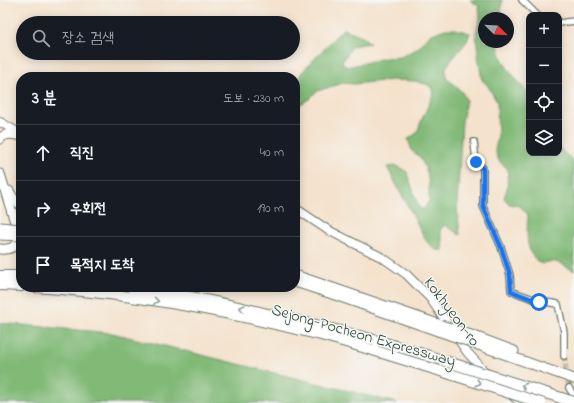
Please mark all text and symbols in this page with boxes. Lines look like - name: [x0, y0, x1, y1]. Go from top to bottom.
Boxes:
- north arrow: [478, 12, 514, 48]
- map controls: [526, 12, 562, 156]
- button: +: [526, 12, 562, 48]
- search box: [16, 16, 300, 60]
- icon: search: [30, 27, 52, 49]
- text: 장소 검색: [62, 27, 114, 49]
- button: −: [526, 48, 562, 84]
- button: locate: [526, 84, 562, 120]
- text: 3 분: [32, 86, 57, 111]
- text: 도보 · 230 m: [223, 89, 284, 108]
- button: layers: [526, 120, 562, 156]
- icon: ahead: [32, 142, 54, 164]
- text: 직진: [70, 142, 94, 164]
- text: 40 m: [260, 143, 284, 162]
- route end: [467, 153, 485, 171]
- icon: right: [32, 198, 54, 220]
- text: 우회전: [70, 198, 106, 220]
- text: 190 m: [257, 199, 284, 218]
- icon: arrive: [32, 254, 54, 276]
- text: 목적지 도착: [70, 254, 134, 276]
- street label: Kokhyeon-ro: [417, 272, 486, 352]
- route start: [530, 293, 548, 311]
- one-way arrow: [153, 296, 159, 305]
- street label: Sejong-Pocheon Expressway: [268, 298, 459, 374]
- one-way arrow: [239, 304, 246, 312]
- one-way arrow: [474, 378, 481, 386]
- one-way arrow: [520, 382, 527, 391]

